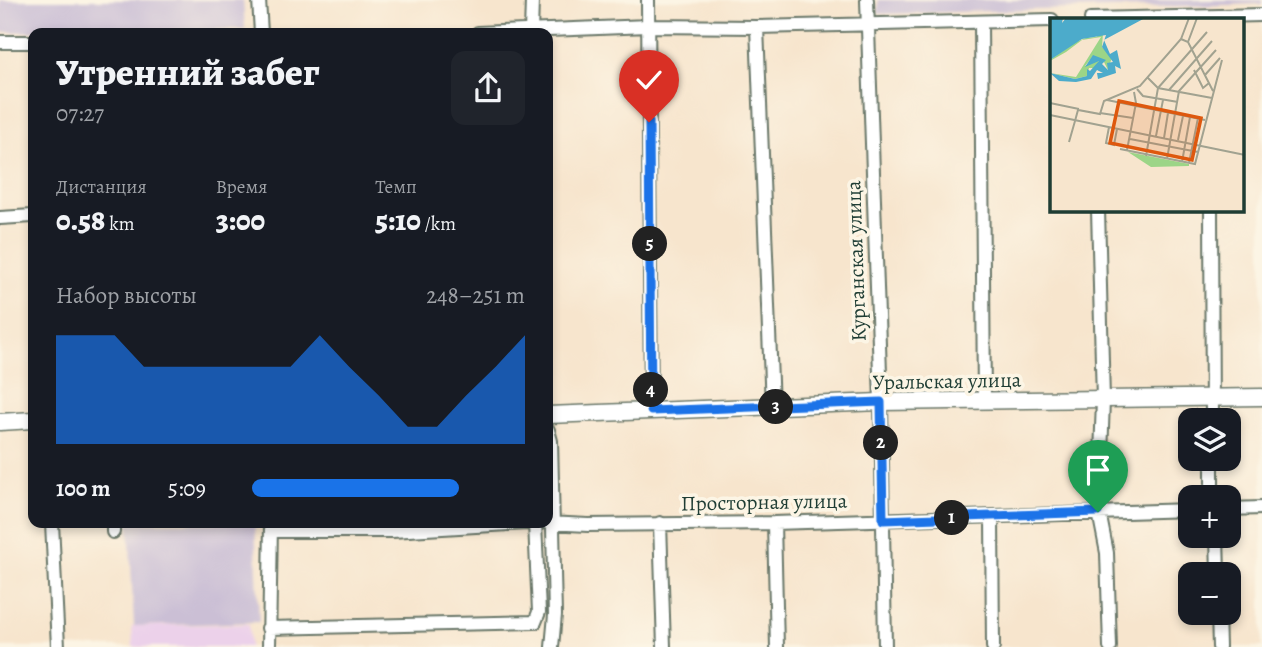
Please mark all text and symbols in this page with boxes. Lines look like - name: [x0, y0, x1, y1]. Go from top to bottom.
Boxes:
- inset map: [1050, 18, 1244, 212]
- text: Утренний забег: [56, 46, 320, 98]
- pin: [619, 50, 679, 122]
- button: share: [451, 51, 525, 125]
- icon: check: [630, 61, 668, 99]
- text: 07:27: [56, 98, 104, 129]
- text: Дистанция: [56, 174, 147, 200]
- text: Время: [216, 174, 267, 200]
- text: Темп: [375, 174, 417, 200]
- street label: Курганская улица: [839, 180, 873, 342]
- text: 0.58: [56, 200, 105, 240]
- text: 3:00: [216, 200, 265, 240]
- text: 5:10: [375, 200, 421, 240]
- text: km: [105, 211, 134, 237]
- text: /km: [421, 211, 456, 237]
- pin: 5: [632, 226, 668, 262]
- text: 5: [645, 230, 654, 256]
- text: Набор высоты: [56, 280, 197, 311]
- text: 248–251 m: [426, 280, 525, 311]
- street label: Уральская улица: [872, 366, 1022, 396]
- pin: 4: [634, 372, 668, 408]
- text: 4: [646, 376, 655, 402]
- pin: 3: [758, 390, 794, 424]
- text: 3: [771, 393, 780, 419]
- map controls: [1178, 408, 1241, 625]
- button: layers: [1178, 408, 1241, 471]
- pin: 2: [864, 426, 898, 460]
- text: 2: [876, 429, 885, 455]
- pin: [1068, 440, 1128, 512]
- icon: arrive: [1079, 451, 1117, 489]
- text: 100 m: [56, 473, 111, 504]
- text: 5:09: [168, 473, 206, 504]
- button: +: [1178, 485, 1241, 548]
- street label: Просторная улица: [681, 487, 848, 517]
- pin: 1: [934, 500, 970, 536]
- text: 1: [948, 504, 955, 530]
- button: −: [1178, 562, 1241, 625]

